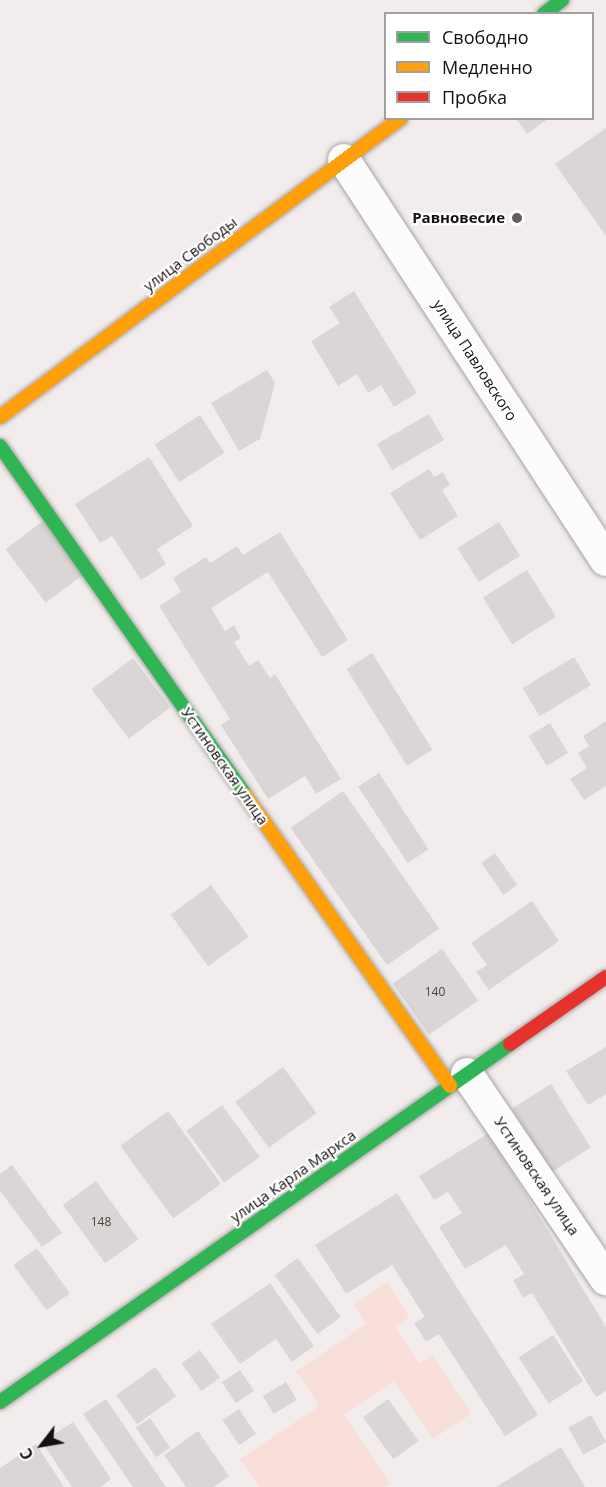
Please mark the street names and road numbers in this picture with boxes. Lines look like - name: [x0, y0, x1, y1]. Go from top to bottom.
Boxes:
- street label: улица Свободы: [140, 213, 240, 295]
- street label: улица Павловского: [429, 296, 521, 424]
- street label: Устиновская улица: [178, 704, 272, 828]
- street label: Устиновская улица: [491, 1113, 583, 1239]
- street label: улица Карла Маркса: [227, 1126, 359, 1226]

